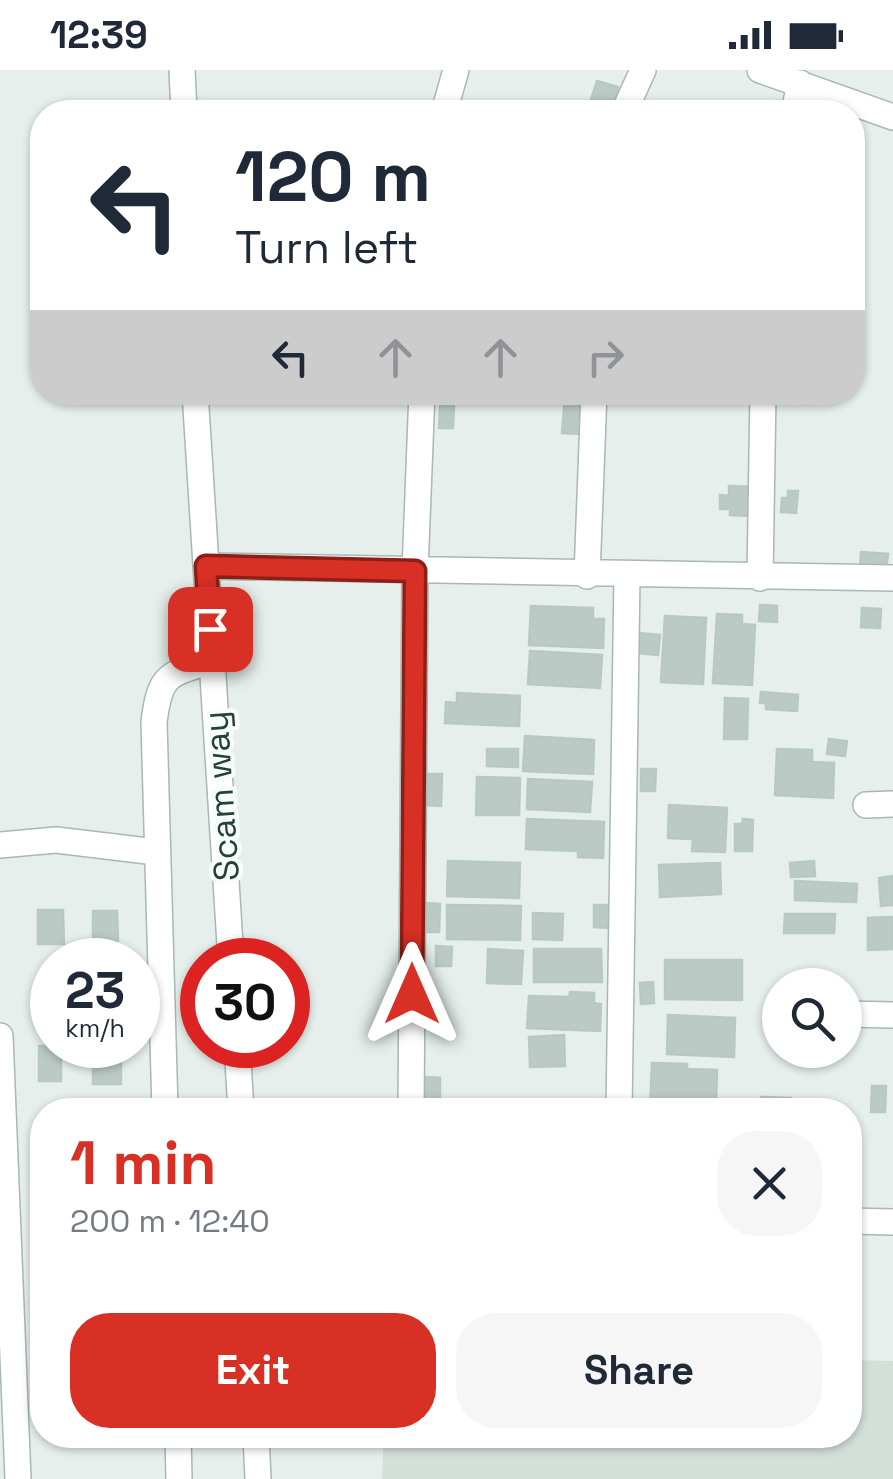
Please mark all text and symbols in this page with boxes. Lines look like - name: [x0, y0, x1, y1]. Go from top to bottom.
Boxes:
- text: 12:39: [50, 11, 148, 59]
- text: 120 m: [235, 132, 431, 221]
- icon: left: [70, 140, 200, 270]
- text: Turn left: [235, 219, 418, 276]
- icon: left: [263, 330, 318, 385]
- icon: ahead: [368, 330, 423, 385]
- icon: ahead: [473, 330, 528, 385]
- icon: right: [578, 330, 633, 385]
- pin: [168, 587, 253, 672]
- icon: arrive: [183, 602, 238, 657]
- street label: Scam way: [193, 709, 249, 883]
- speed limit sign: 30: [180, 938, 310, 1068]
- position arrow: [360, 942, 464, 1046]
- text: 23: [65, 959, 125, 1023]
- map controls: [762, 968, 862, 1068]
- button: search: [762, 968, 862, 1068]
- text: km/h: [65, 1012, 125, 1044]
- text: 1 min: [70, 1125, 217, 1202]
- button: close: [717, 1131, 822, 1236]
- text: 200 m · 12:40: [70, 1201, 270, 1241]
- button: Exit: [70, 1313, 436, 1428]
- button: Share: [456, 1313, 822, 1428]

